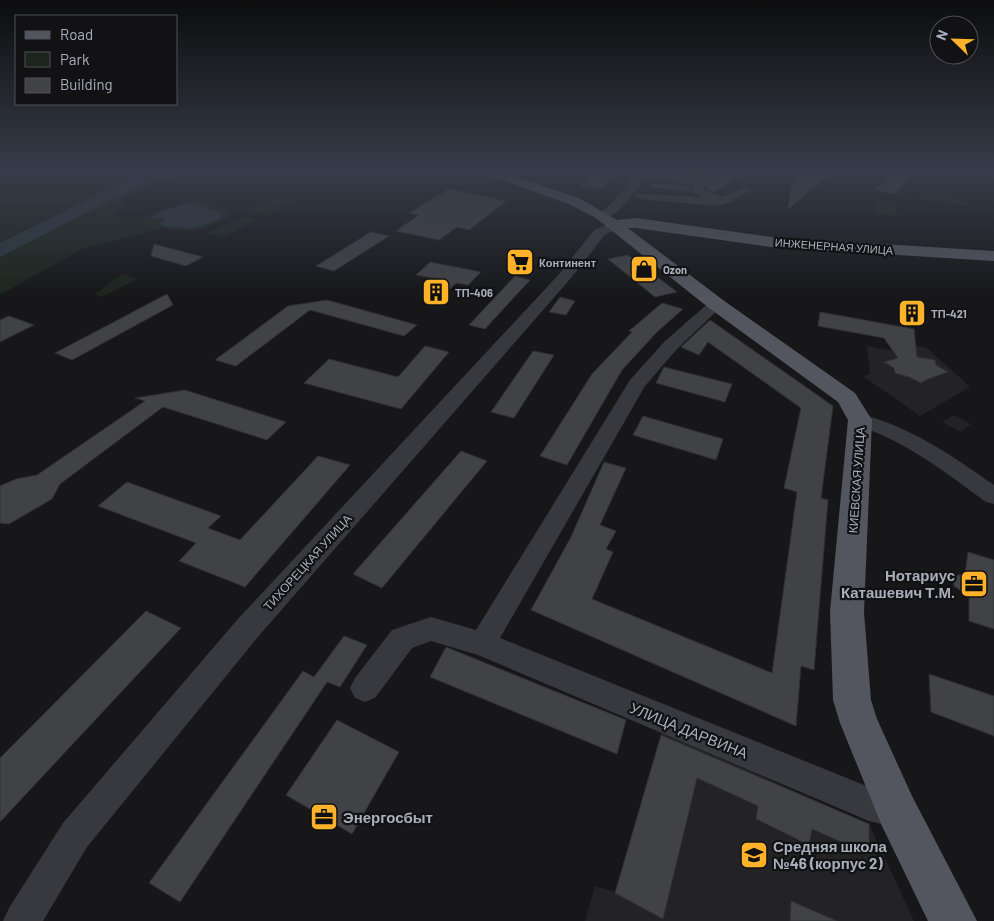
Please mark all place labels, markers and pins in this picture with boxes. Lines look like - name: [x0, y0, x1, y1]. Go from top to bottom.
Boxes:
- supermarket icon: Континент: [505, 247, 535, 277]
- shop icon: Ozon: [629, 254, 659, 284]
- place label: Континент: [539, 256, 597, 269]
- place label: Ozon: [663, 263, 687, 276]
- building icon: ТП-406: [421, 277, 451, 307]
- place label: ТП-406: [455, 286, 493, 299]
- building icon: ТП-421: [897, 298, 927, 328]
- place label: ТП-421: [931, 307, 967, 320]
- place label: Нотариус Каташевич Т.М.: [841, 566, 955, 601]
- office icon: Нотариус Каташевич Т.М.: [959, 569, 989, 599]
- office icon: Энергосбыт: [309, 802, 339, 832]
- place label: Энергосбыт: [343, 808, 433, 826]
- place label: Средняя школа №46 (корпус 2): [773, 837, 888, 872]
- school or university icon: Средняя школа №46 (корпус 2): [739, 840, 769, 870]

